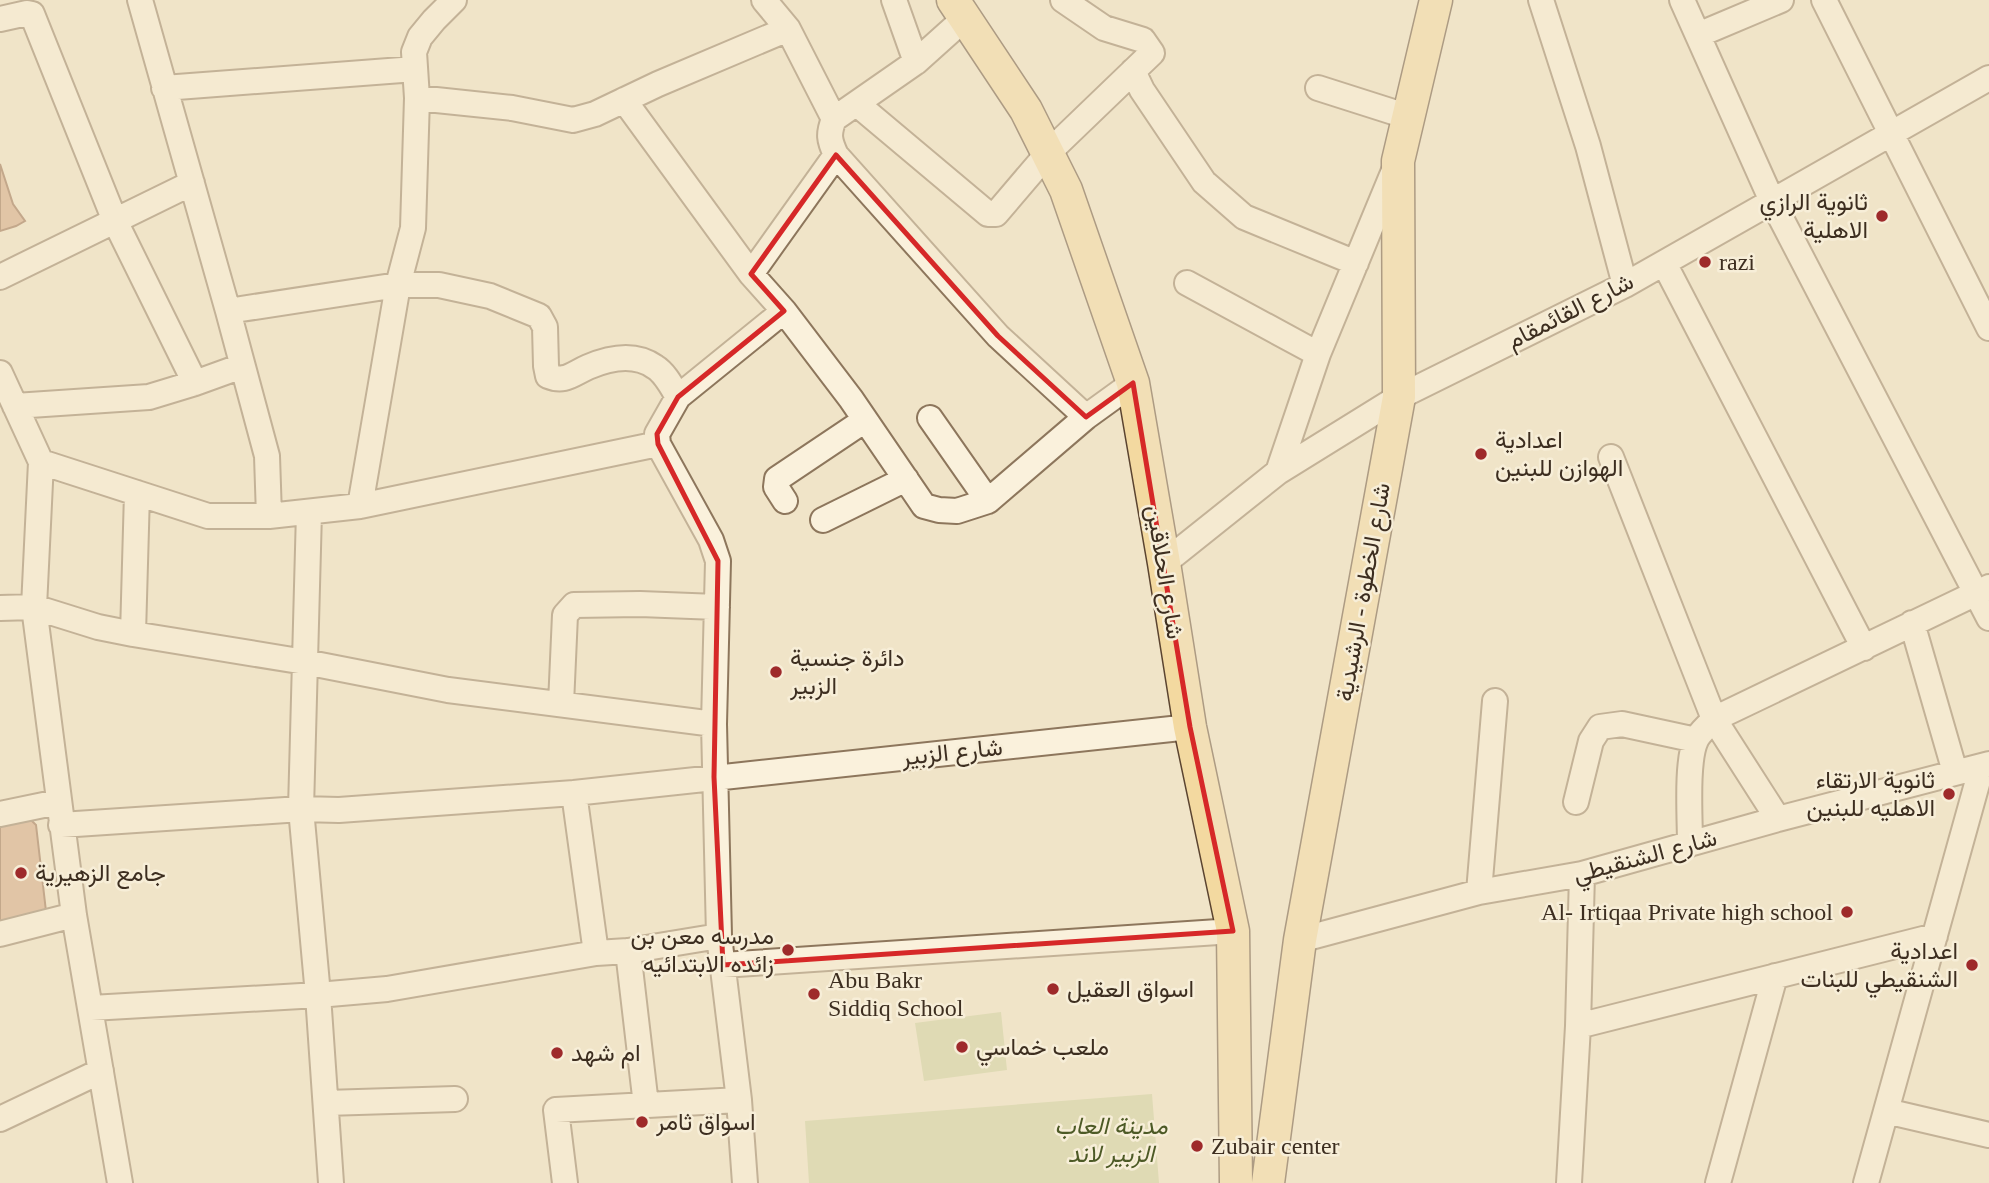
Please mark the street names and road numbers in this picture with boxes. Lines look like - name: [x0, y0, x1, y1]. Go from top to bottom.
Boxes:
- street label: شارع القائمقام: [1502, 268, 1639, 357]
- street label: شارع الخطوة - الرشيدية: [1331, 481, 1398, 704]
- street label: شارع الحلاقين: [1139, 503, 1188, 641]
- street label: شارع الزبير: [899, 734, 1004, 773]
- street label: شارع الشنقيطي: [1570, 824, 1721, 893]

